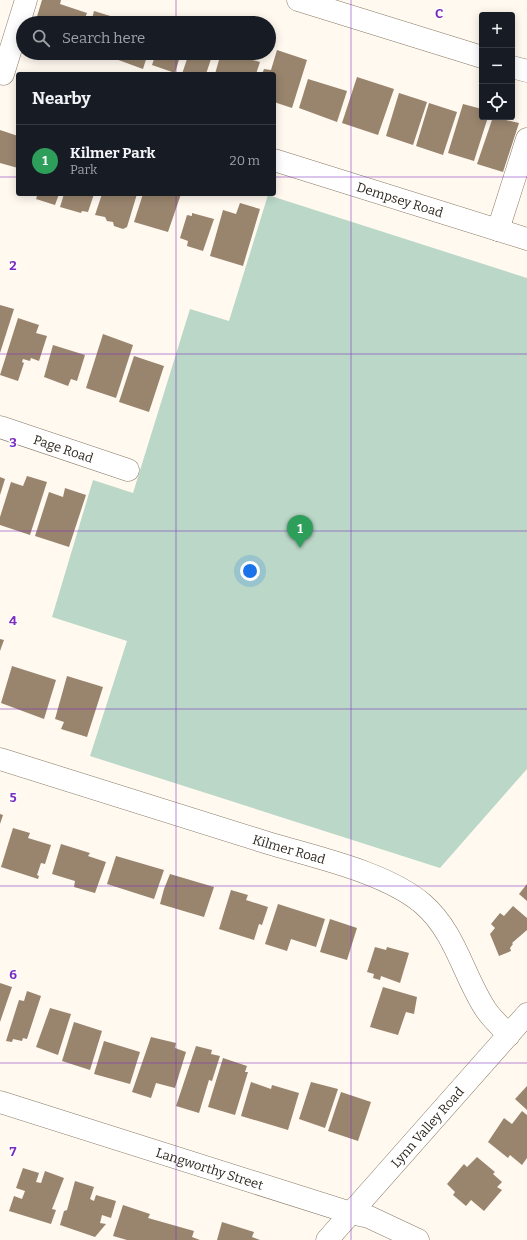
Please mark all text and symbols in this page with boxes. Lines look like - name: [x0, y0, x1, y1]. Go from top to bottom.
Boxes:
- text: C: [435, 6, 443, 21]
- map controls: [479, 12, 515, 120]
- button: +: [479, 12, 515, 48]
- search box: [16, 16, 276, 60]
- icon: search: [30, 27, 52, 49]
- text: Search here: [62, 29, 145, 47]
- button: −: [479, 48, 515, 84]
- button: locate: [479, 84, 515, 120]
- text: Nearby: [32, 88, 91, 109]
- text: Kilmer Park: [70, 144, 155, 162]
- text: 1: [42, 153, 48, 168]
- text: 20 m: [230, 153, 260, 168]
- text: Park: [70, 162, 97, 177]
- street label: Dempsey Road: [355, 179, 445, 220]
- text: 2: [9, 258, 17, 273]
- street label: Page Road: [32, 431, 96, 465]
- text: 3: [9, 435, 17, 450]
- pin: 1: [287, 515, 313, 548]
- your location: [240, 561, 260, 581]
- text: 4: [9, 613, 17, 628]
- text: 5: [9, 790, 17, 805]
- street label: Kilmer Road: [251, 831, 328, 867]
- text: 6: [9, 967, 17, 982]
- street label: Lynn Valley Road: [388, 1084, 467, 1170]
- text: 7: [10, 1144, 17, 1159]
- street label: Langworthy Street: [154, 1144, 265, 1192]

